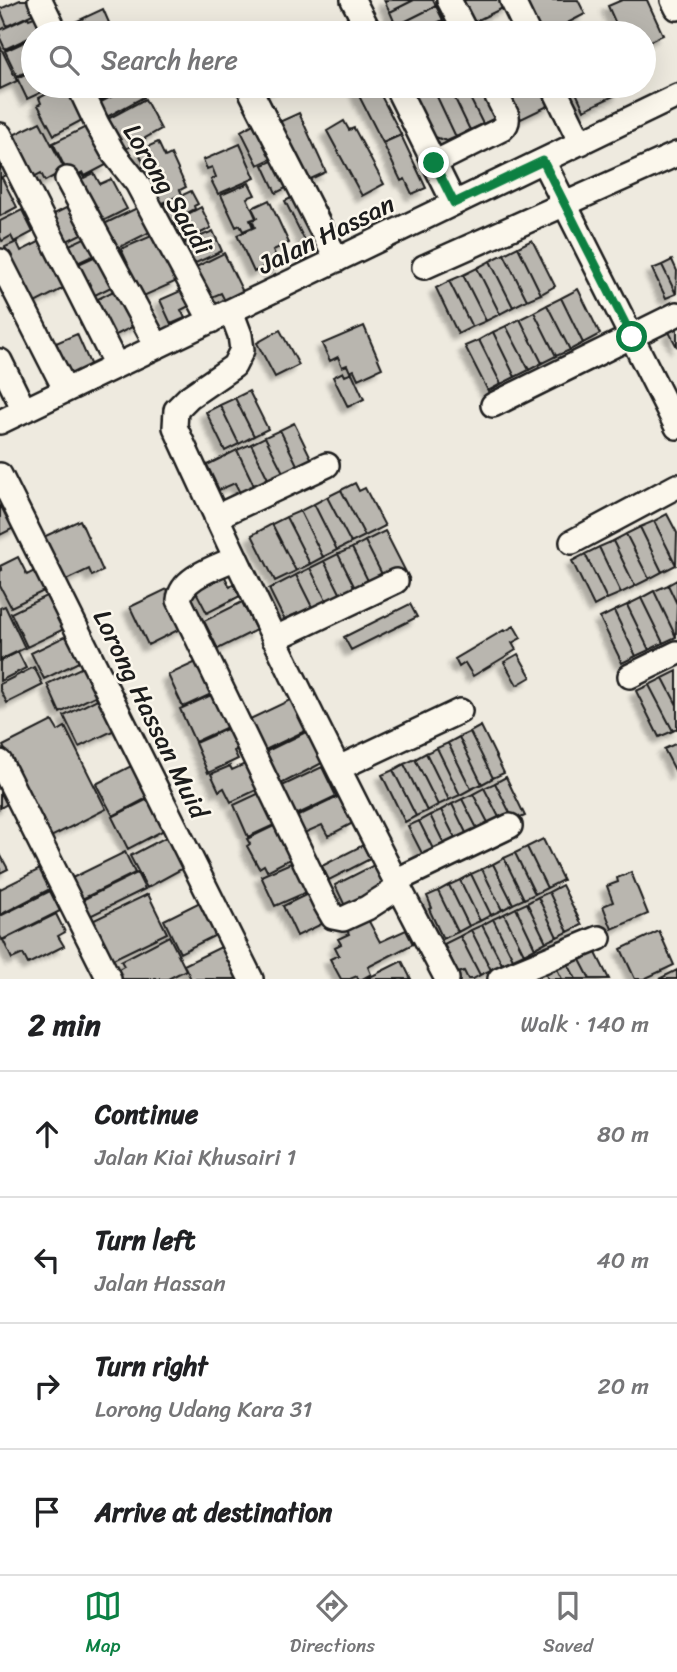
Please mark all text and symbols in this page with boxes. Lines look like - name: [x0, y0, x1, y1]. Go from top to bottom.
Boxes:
- search box: [21, 21, 656, 98]
- text: Search here: [101, 37, 238, 83]
- icon: search: [45, 41, 83, 79]
- street label: Lorong Saudi: [110, 114, 226, 265]
- route end: [418, 147, 449, 178]
- street label: Jalan Hassan: [249, 181, 402, 287]
- route start: [616, 321, 647, 352]
- street label: Lorong Hassan Muid: [80, 601, 223, 829]
- text: 2 min: [28, 998, 101, 1052]
- text: Walk · 140 m: [520, 1004, 649, 1045]
- text: Continue: [95, 1091, 198, 1137]
- text: 80 m: [597, 1114, 649, 1155]
- icon: ahead: [28, 1115, 66, 1153]
- text: Jalan Kiai Khusairi 1: [95, 1137, 296, 1178]
- text: Turn left: [95, 1217, 195, 1263]
- text: 40 m: [596, 1240, 649, 1281]
- icon: left: [28, 1241, 66, 1279]
- text: Jalan Hassan: [95, 1263, 226, 1304]
- text: Turn right: [95, 1343, 208, 1389]
- text: 20 m: [598, 1366, 649, 1407]
- icon: right: [28, 1367, 66, 1405]
- text: Lorong Udang Kara 31: [95, 1389, 312, 1430]
- text: Arrive at destination: [95, 1489, 332, 1535]
- icon: arrive: [28, 1493, 66, 1531]
- tab: Map: [84, 1587, 122, 1662]
- tab: Directions: [290, 1587, 375, 1662]
- tab: Saved: [543, 1587, 593, 1662]

